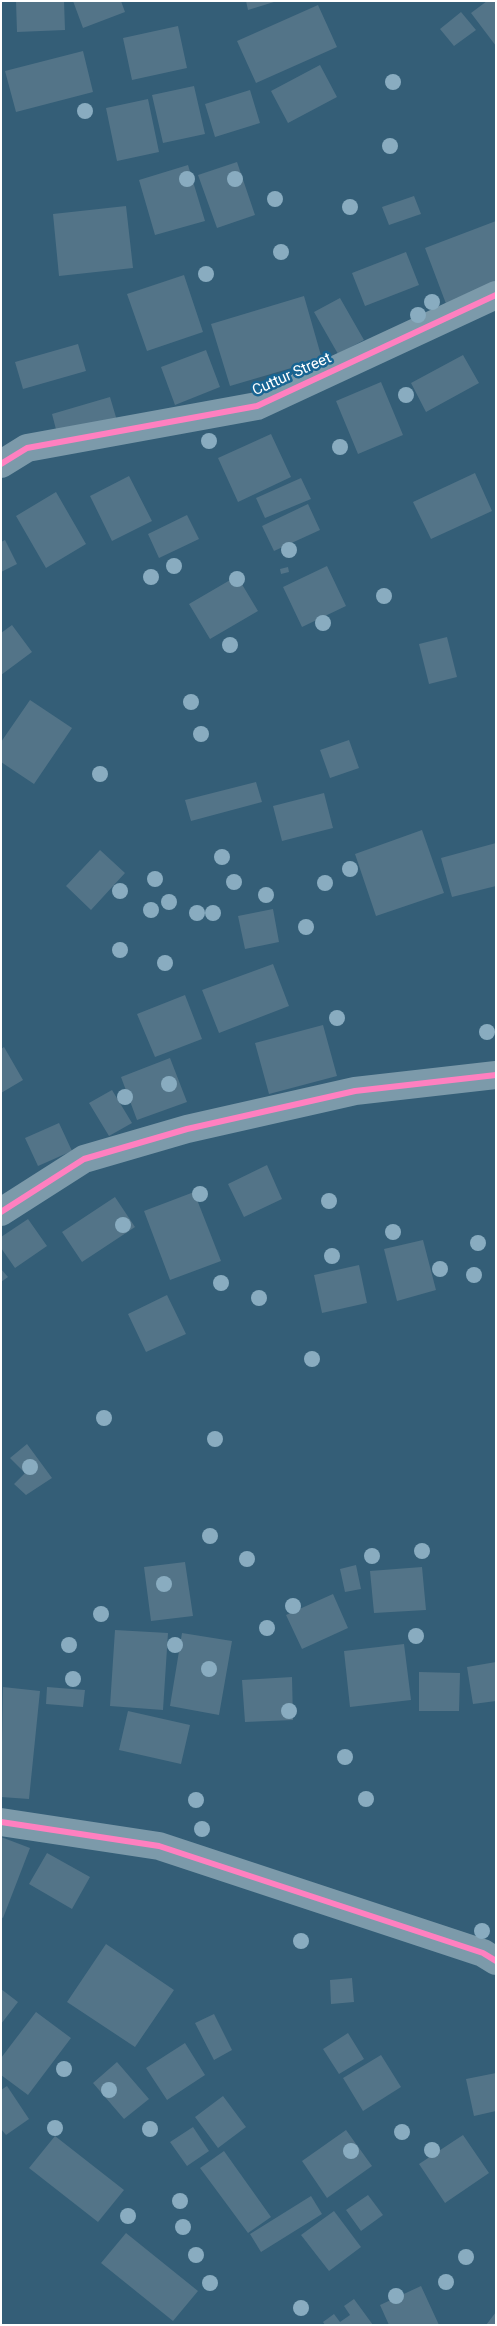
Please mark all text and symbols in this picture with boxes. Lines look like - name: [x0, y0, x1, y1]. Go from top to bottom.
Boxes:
- street label: Cuttur Street: [250, 350, 334, 400]

